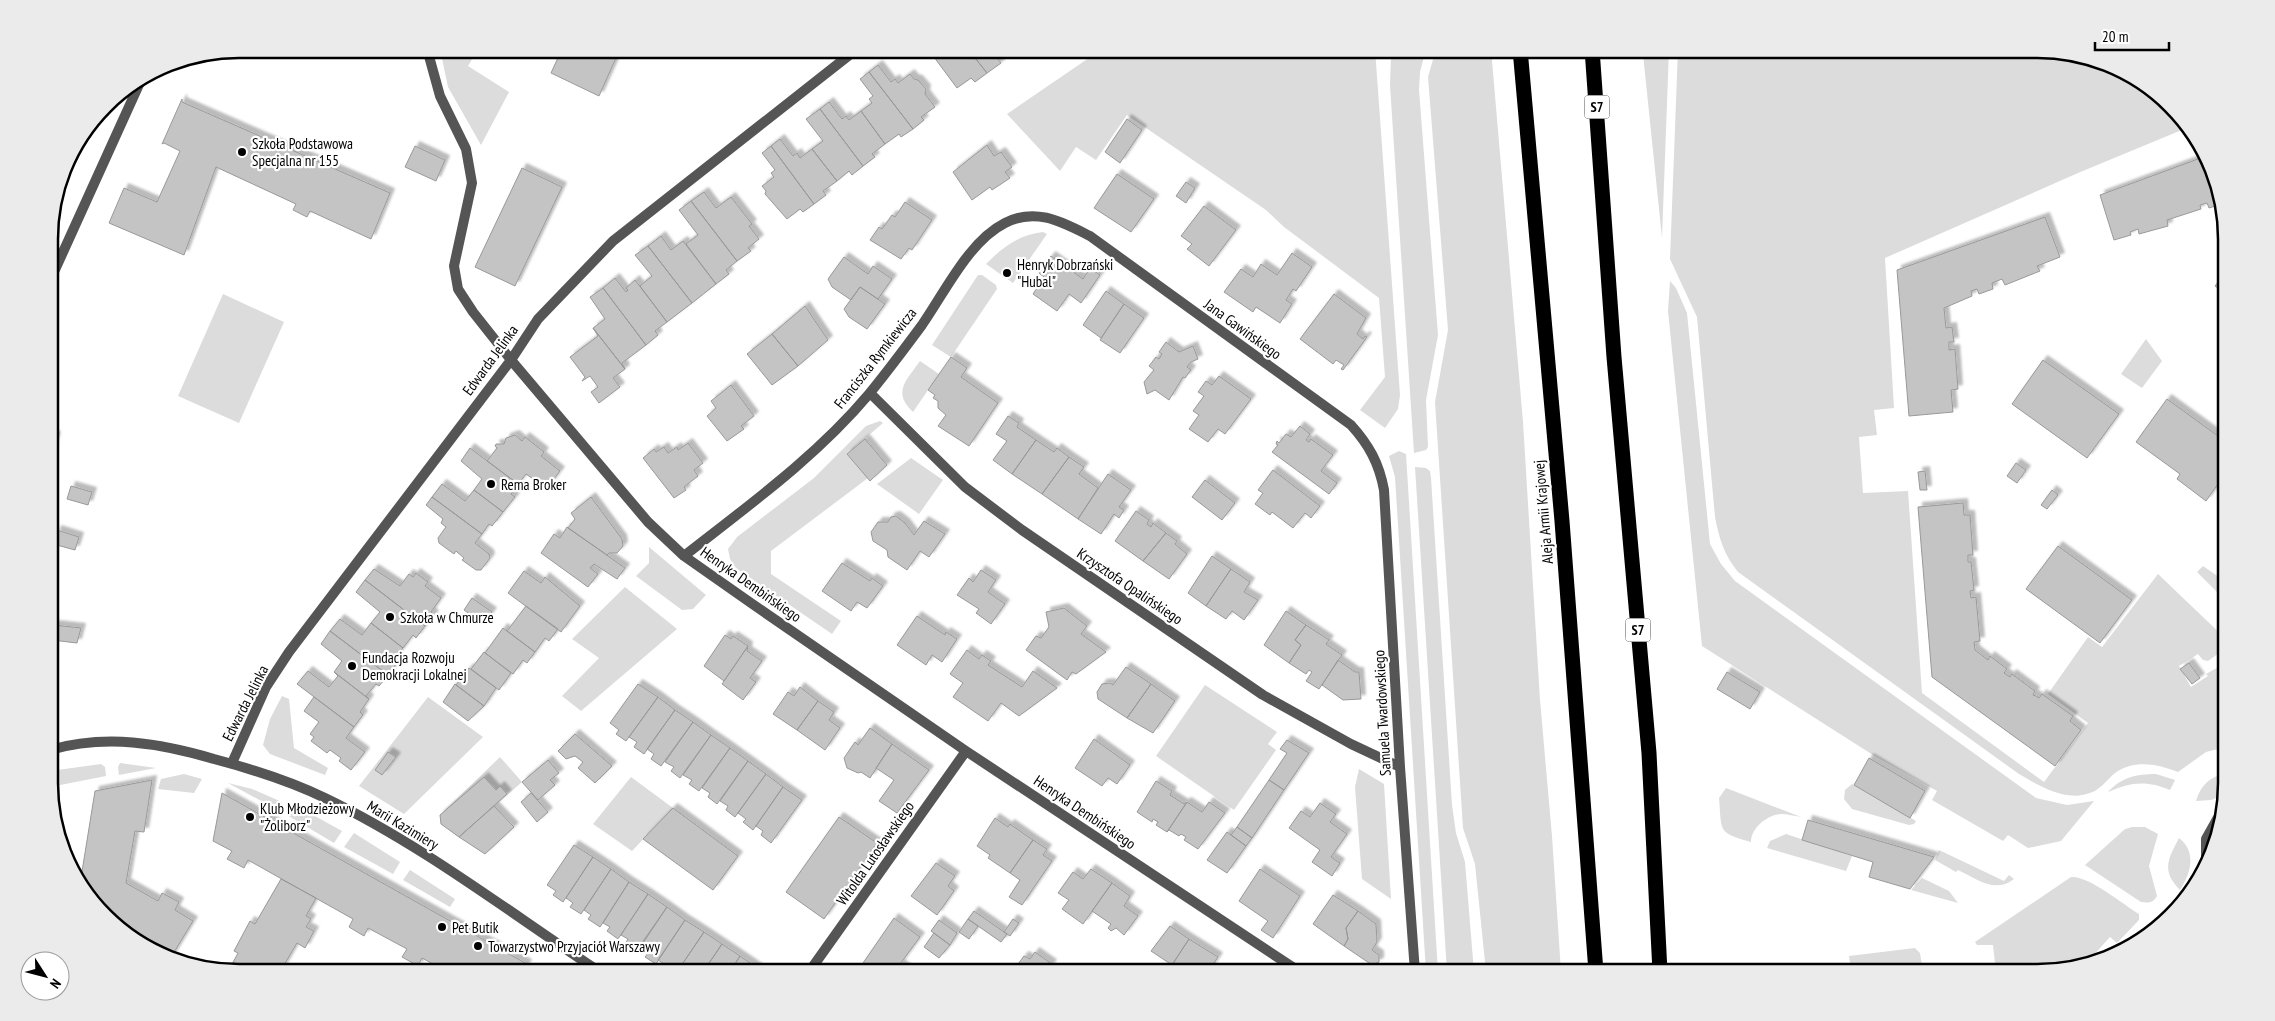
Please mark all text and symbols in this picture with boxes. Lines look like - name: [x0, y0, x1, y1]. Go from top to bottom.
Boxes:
- scale bar: [2095, 20, 2169, 52]
- text: 20 m: [2102, 27, 2128, 46]
- road number: S7: [1584, 95, 1610, 118]
- place label: Szkoła Podstawowa Specjalna nr 155: [252, 134, 353, 170]
- marker: Szkoła Podstawowa Specjalna nr 155: [236, 146, 248, 158]
- place label: Henryk Dobrzański "Hubal": [1017, 255, 1113, 291]
- marker: Henryk Dobrzański "Hubal": [1001, 267, 1013, 279]
- street label: Jana Gawińskiego: [1200, 294, 1285, 363]
- street label: Franciszka Rymkiewicza: [830, 304, 920, 412]
- street label: Edwarda Jelinka: [458, 321, 522, 399]
- street label: Aleja Armii Krajowej: [1529, 459, 1557, 565]
- place label: Rema Broker: [501, 475, 567, 494]
- marker: Rema Broker: [485, 478, 497, 490]
- street label: Henryka Dembińskiego: [697, 542, 805, 626]
- street label: Krzysztofa Opalińskiego: [1074, 544, 1186, 628]
- place label: Szkoła w Chmurze: [400, 608, 494, 627]
- marker: Szkoła w Chmurze: [384, 611, 396, 623]
- road number: S7: [1626, 618, 1650, 642]
- place label: Fundacja Rozwoju Demokracji Lokalnej: [362, 648, 467, 684]
- street label: Samuela Twardowskiego: [1369, 650, 1395, 776]
- marker: Fundacja Rozwoju Demokracji Lokalnej: [346, 660, 358, 672]
- street label: Edwarda Jelinka: [218, 662, 272, 744]
- street label: Henryka Dembińskiego: [1030, 771, 1140, 853]
- street label: Marii Kazimiery: [364, 796, 443, 854]
- street label: Witolda Lutosławskiego: [832, 797, 918, 909]
- place label: Klub Młodzieżowy "Żoliborz": [260, 799, 354, 835]
- marker: Klub Młodzieżowy "Żoliborz": [244, 811, 256, 823]
- place label: Pet Butik: [452, 918, 499, 937]
- marker: Pet Butik: [436, 921, 448, 933]
- place label: Towarzystwo Przyjaciół Warszawy: [488, 937, 660, 956]
- marker: Towarzystwo Przyjaciół Warszawy: [472, 940, 484, 952]
- north arrow: [20, 951, 70, 1001]
- text: N: [46, 975, 65, 992]

